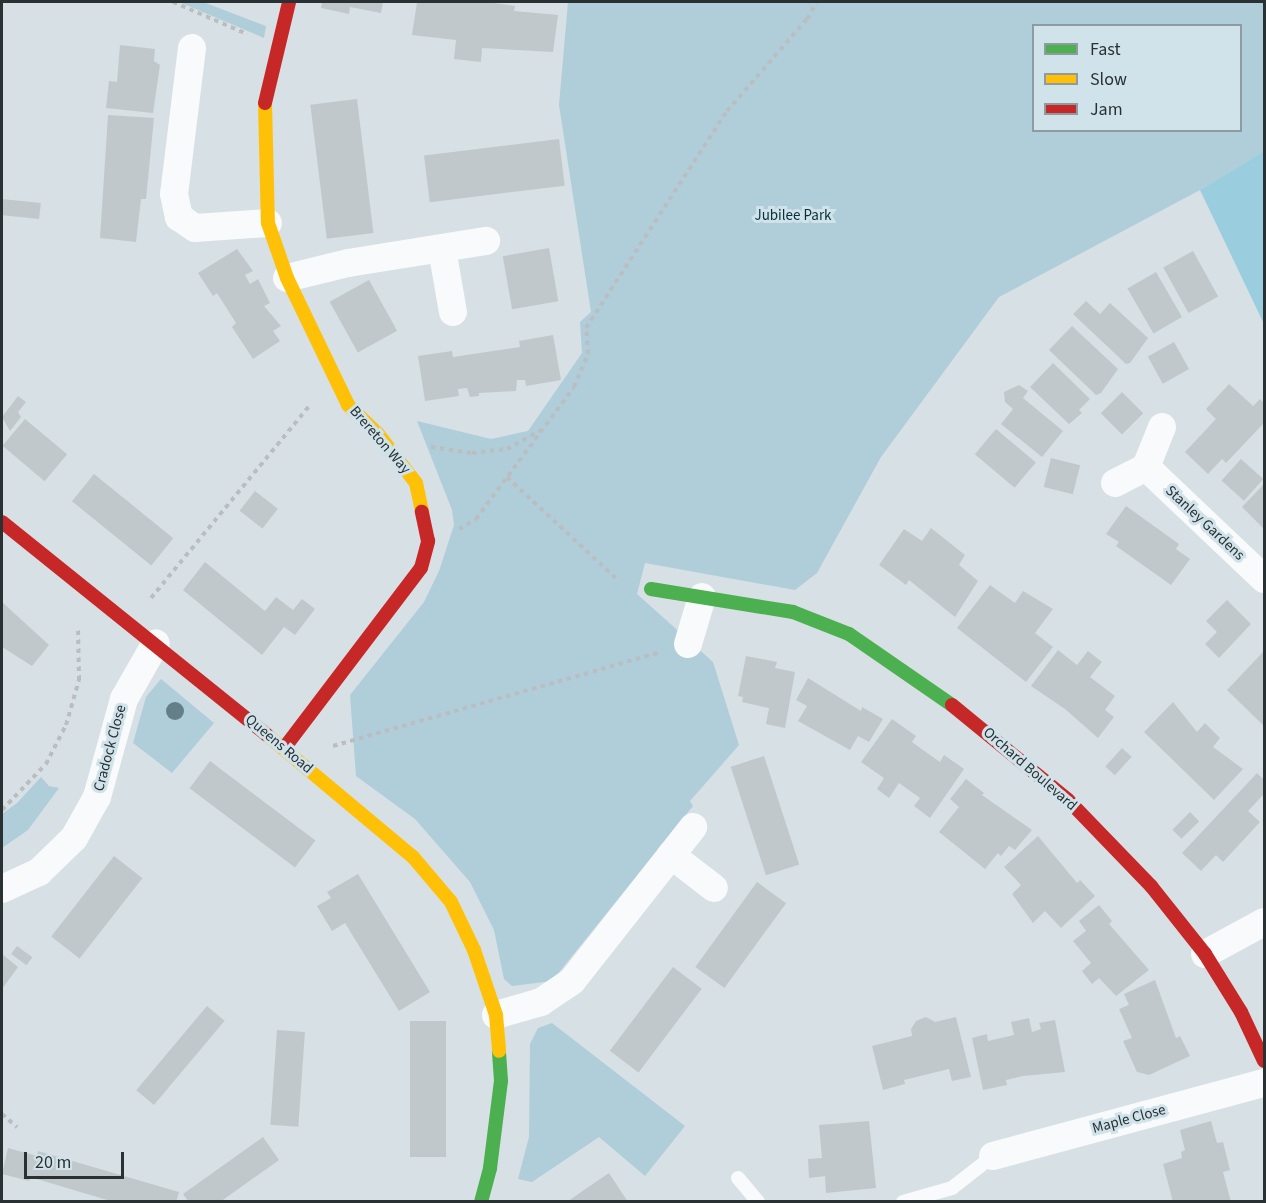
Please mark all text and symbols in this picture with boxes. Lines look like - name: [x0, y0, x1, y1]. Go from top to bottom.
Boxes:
- legend: [1032, 24, 1242, 132]
- text: Fast: [1090, 37, 1121, 62]
- text: Slow: [1090, 67, 1127, 92]
- text: Jam: [1090, 97, 1123, 122]
- park label: Jubilee Park: [754, 207, 832, 225]
- street label: Brereton Way: [346, 402, 414, 478]
- street label: Stanley Gardens: [1162, 482, 1248, 564]
- street label: Cradock Close: [90, 703, 130, 793]
- street label: Queens Road: [242, 711, 316, 777]
- street label: Orchard Boulevard: [980, 723, 1080, 815]
- street label: Maple Close: [1090, 1101, 1168, 1137]
- scale bar: [27, 1140, 128, 1178]
- text: 20 m: [35, 1150, 71, 1175]

